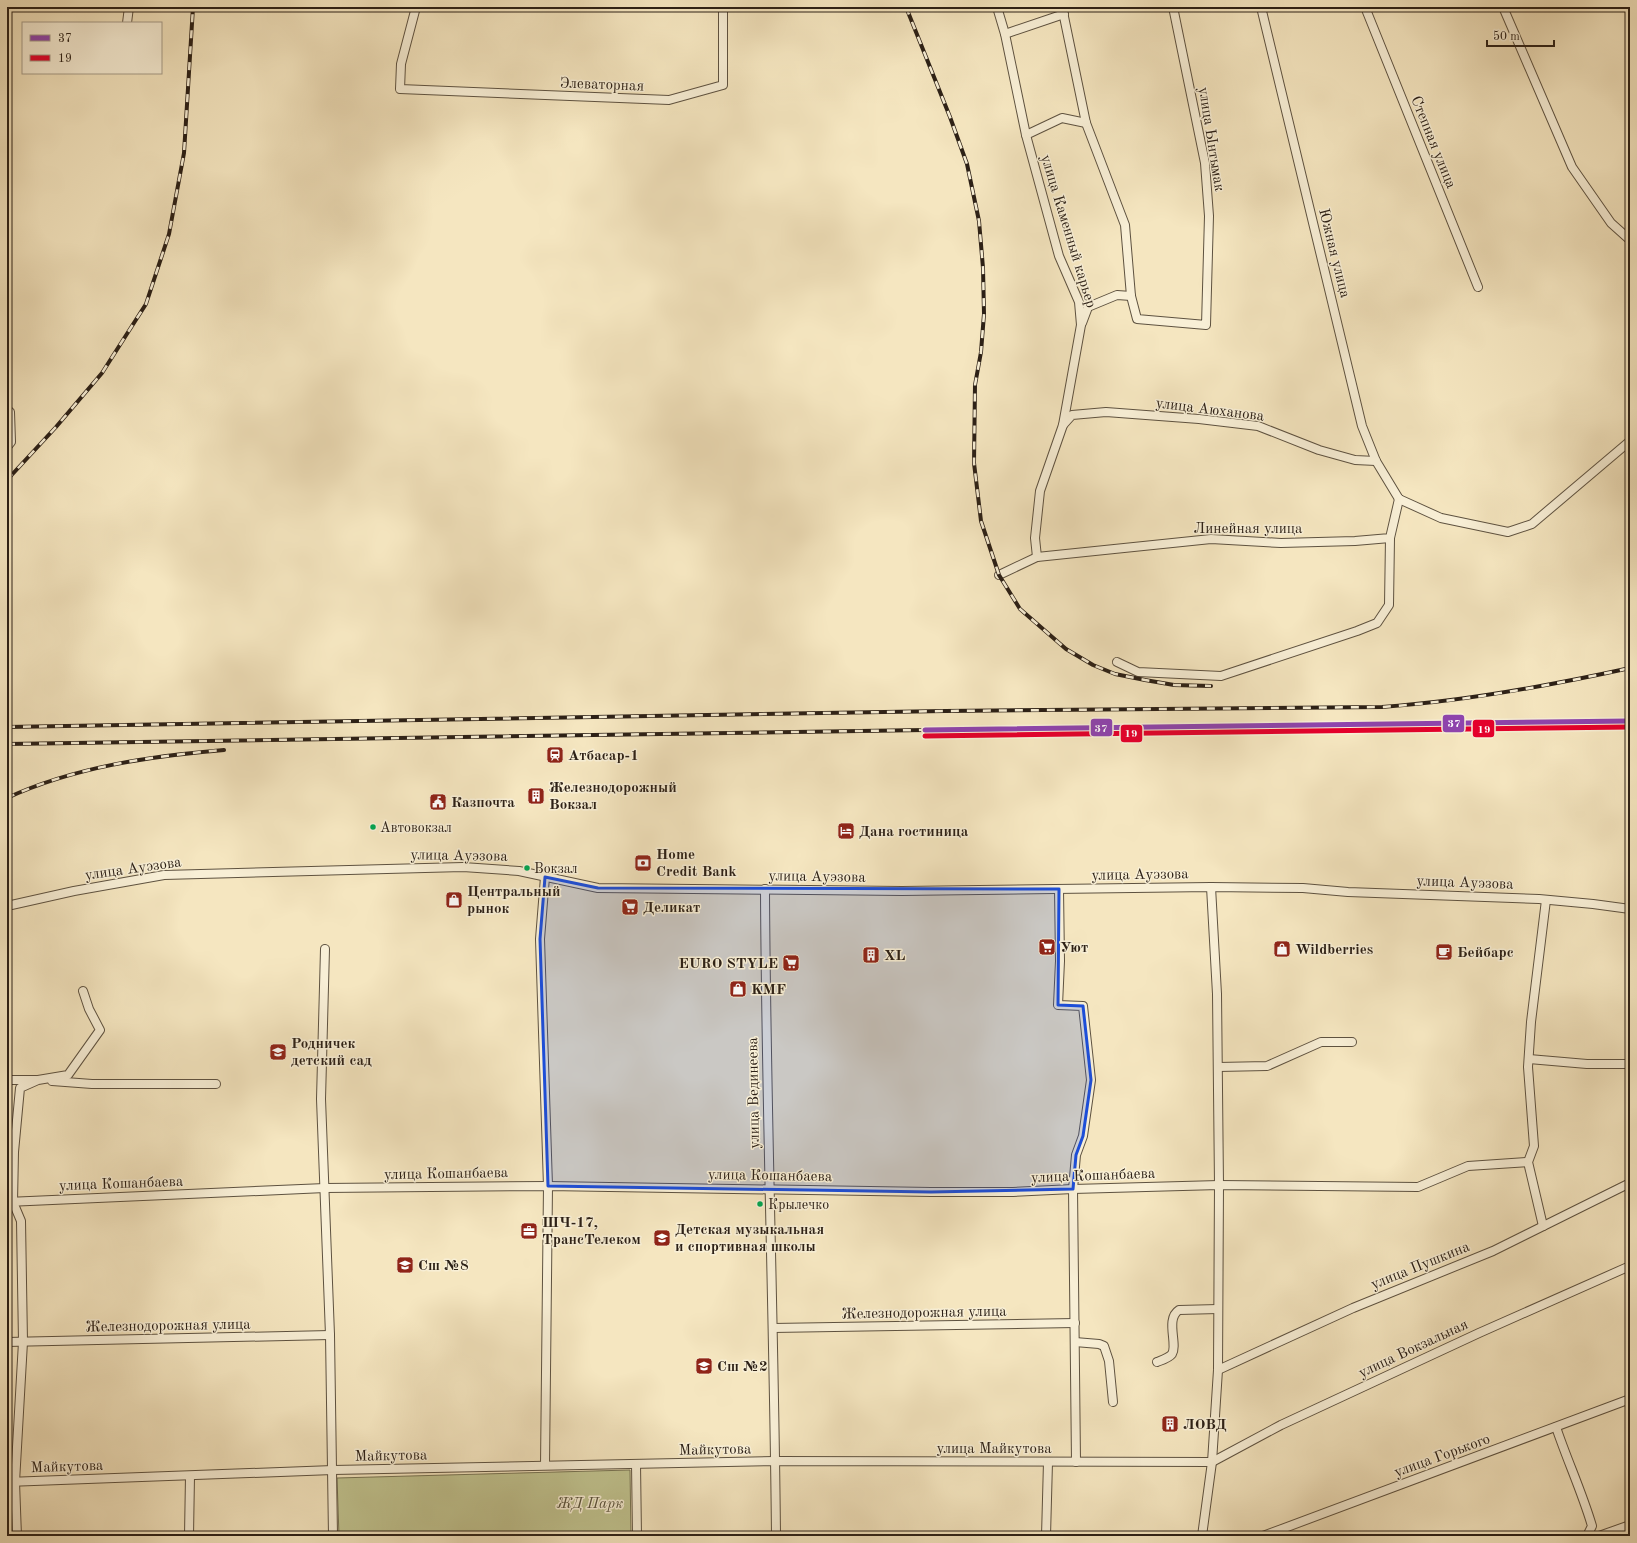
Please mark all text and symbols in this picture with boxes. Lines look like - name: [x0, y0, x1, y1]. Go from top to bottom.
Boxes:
- legend: [22, 22, 162, 74]
- scale bar: [1487, 22, 1554, 48]
- text: 50 m: [1493, 30, 1520, 43]
- text: 37: [58, 33, 72, 45]
- text: 19: [58, 53, 72, 65]
- street label: Элеваторная: [560, 77, 645, 94]
- street label: улица Ынтымак: [1195, 86, 1226, 193]
- street label: Степная улица: [1407, 94, 1458, 191]
- street label: улица Каменный карьер: [1037, 153, 1098, 310]
- street label: Южная улица: [1315, 207, 1352, 300]
- street label: улица Аюханова: [1155, 396, 1265, 425]
- street label: Линейная улица: [1194, 522, 1303, 537]
- line badge: 37: [1442, 714, 1465, 733]
- line badge: 37: [1090, 718, 1113, 737]
- text: 37: [1448, 719, 1460, 730]
- line badge: 19: [1472, 719, 1495, 738]
- text: 37: [1095, 724, 1107, 735]
- line badge: 19: [1120, 724, 1143, 743]
- text: 19: [1478, 725, 1490, 736]
- text: 19: [1125, 729, 1137, 740]
- station icon: Атбасар-1: [545, 745, 565, 765]
- place label: Атбасар-1: [568, 749, 639, 764]
- place label: Железнодорожный Вокзал: [549, 781, 677, 813]
- building icon: Железнодорожный Вокзал: [526, 786, 546, 806]
- public building icon: Казпочта: [428, 792, 448, 812]
- place label: Казпочта: [451, 796, 515, 811]
- place label: Автовокзал: [380, 821, 452, 835]
- hotel icon: Дана гостиница: [836, 821, 856, 841]
- marker: Автовокзал: [368, 822, 378, 832]
- place label: Дана гостиница: [859, 825, 969, 840]
- street label: улица Ауэзова: [410, 848, 508, 865]
- place label: Home Credit Bank: [656, 848, 737, 880]
- bank icon: Home Credit Bank: [633, 853, 653, 873]
- street label: улица Ауэзова: [84, 855, 183, 884]
- place label: Вокзал: [534, 862, 578, 876]
- marker: Вокзал: [522, 863, 532, 873]
- street label: улица Ауэзова: [1091, 867, 1189, 884]
- street label: улица Ауэзова: [768, 869, 866, 886]
- street label: улица Ауэзова: [1416, 874, 1514, 893]
- place label: Центральный рынок: [467, 885, 560, 917]
- shop icon: Центральный рынок: [444, 890, 464, 910]
- supermarket icon: Деликат: [620, 897, 640, 917]
- place label: Деликат: [643, 901, 700, 916]
- supermarket icon: Уют: [1037, 937, 1057, 957]
- shop icon: Wildberries: [1272, 939, 1292, 959]
- place label: Уют: [1060, 941, 1088, 956]
- cafe icon: Бейбарс: [1434, 942, 1454, 962]
- place label: Wildberries: [1295, 943, 1373, 958]
- building icon: XL: [861, 945, 881, 965]
- place label: Бейбарс: [1457, 946, 1514, 961]
- place label: XL: [884, 949, 905, 964]
- supermarket icon: EURO STYLE: [781, 953, 801, 973]
- place label: EURO STYLE: [678, 957, 778, 972]
- shop icon: KMF: [728, 979, 748, 999]
- place label: KMF: [751, 983, 786, 998]
- street label: улица Вединеева: [746, 1036, 763, 1149]
- place label: Родничек детский сад: [291, 1037, 372, 1069]
- school or university icon: Родничек детский сад: [268, 1042, 288, 1062]
- street label: улица Кошанбаева: [384, 1166, 509, 1183]
- street label: улица Кошанбаева: [1031, 1167, 1156, 1186]
- street label: улица Кошанбаева: [708, 1168, 833, 1185]
- street label: улица Кошанбаева: [59, 1175, 184, 1194]
- place label: Крылечко: [768, 1198, 829, 1212]
- marker: Крылечко: [755, 1199, 765, 1209]
- place label: ШЧ-17, ТрансТелеком: [542, 1216, 641, 1248]
- office icon: ШЧ-17, ТрансТелеком: [519, 1221, 539, 1241]
- place label: Детская музыкальная и спортивная школы: [675, 1223, 824, 1255]
- school or university icon: Детская музыкальная и спортивная школы: [652, 1228, 672, 1248]
- street label: улица Пушкина: [1369, 1240, 1473, 1293]
- school or university icon: Сш №8: [395, 1255, 415, 1275]
- place label: Сш №8: [418, 1259, 469, 1274]
- street label: Железнодорожная улица: [841, 1305, 1007, 1322]
- street label: улица Вокзальная: [1357, 1317, 1471, 1381]
- street label: Железнодорожная улица: [85, 1318, 251, 1335]
- school or university icon: Сш №2: [694, 1356, 714, 1376]
- place label: Сш №2: [717, 1360, 768, 1375]
- building icon: ЛОВД: [1160, 1414, 1180, 1434]
- place label: ЛОВД: [1183, 1418, 1227, 1433]
- street label: улица Горького: [1393, 1432, 1492, 1481]
- street label: Майкутова: [679, 1442, 752, 1459]
- street label: улица Майкутова: [936, 1442, 1052, 1457]
- street label: Майкутова: [355, 1448, 428, 1465]
- street label: Майкутова: [30, 1459, 104, 1476]
- park label: ЖД Парк: [557, 1497, 623, 1512]

